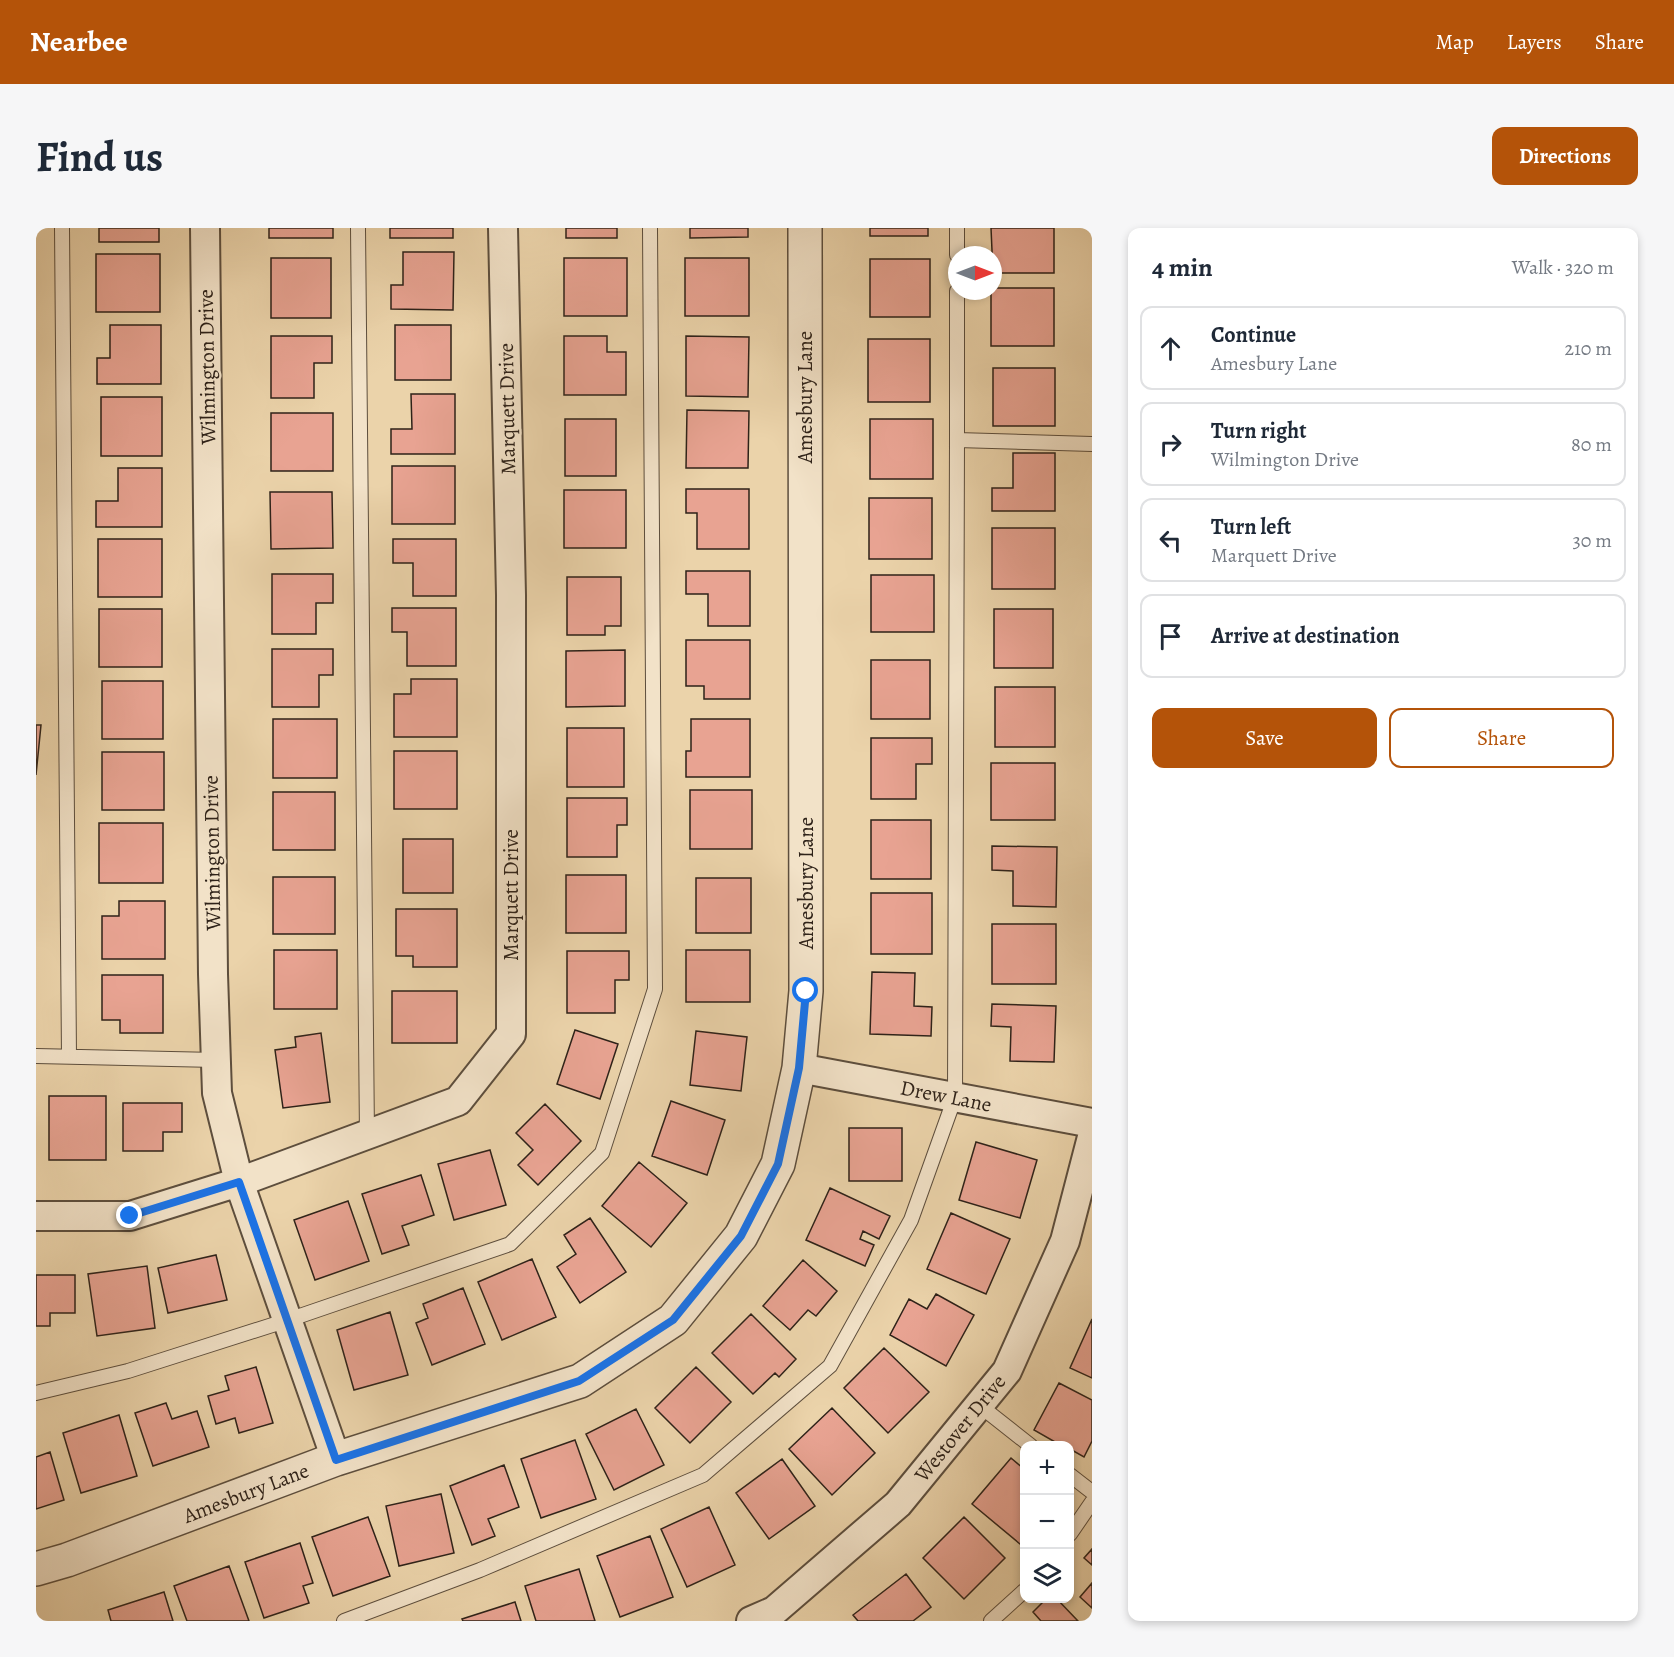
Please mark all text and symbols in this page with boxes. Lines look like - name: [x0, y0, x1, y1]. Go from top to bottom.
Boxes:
- text: Nearbee: [30, 23, 128, 61]
- text: Map: [1435, 28, 1474, 56]
- text: Layers: [1507, 28, 1562, 56]
- text: Share: [1595, 28, 1644, 56]
- button: Directions: [1492, 127, 1638, 185]
- text: Find us: [36, 128, 163, 185]
- north arrow: [948, 246, 1002, 300]
- text: 4 min: [1152, 250, 1213, 285]
- text: Walk · 320 m: [1512, 254, 1614, 281]
- street label: Wilmington Drive: [192, 289, 222, 446]
- text: Continue: [1211, 320, 1296, 350]
- street label: Amesbury Lane: [791, 331, 819, 464]
- icon: ahead: [1154, 332, 1187, 365]
- text: 210 m: [1564, 335, 1612, 362]
- street label: Marquett Drive: [492, 343, 522, 475]
- text: Amesbury Lane: [1211, 350, 1337, 377]
- text: Turn right: [1211, 416, 1307, 446]
- icon: right: [1154, 428, 1187, 461]
- text: 80 m: [1571, 431, 1612, 458]
- text: Wilmington Drive: [1211, 446, 1359, 473]
- text: Turn left: [1211, 512, 1291, 542]
- icon: left: [1154, 524, 1187, 557]
- text: 30 m: [1572, 527, 1612, 554]
- text: Marquett Drive: [1211, 542, 1337, 569]
- icon: arrive: [1154, 620, 1187, 653]
- text: Arrive at destination: [1211, 621, 1400, 651]
- button: Save: [1152, 708, 1377, 768]
- button: Share: [1389, 708, 1614, 768]
- street label: Wilmington Drive: [197, 775, 227, 932]
- street label: Amesbury Lane: [792, 817, 820, 950]
- street label: Marquett Drive: [497, 829, 525, 961]
- route start: [792, 977, 818, 1003]
- street label: Drew Lane: [898, 1073, 994, 1119]
- route end: [116, 1202, 142, 1228]
- street label: Westover Drive: [907, 1368, 1012, 1488]
- map controls: [1020, 1441, 1074, 1603]
- button: +: [1020, 1441, 1074, 1495]
- street label: Amesbury Lane: [178, 1456, 313, 1530]
- button: −: [1020, 1495, 1074, 1549]
- button: layers: [1020, 1549, 1074, 1603]

